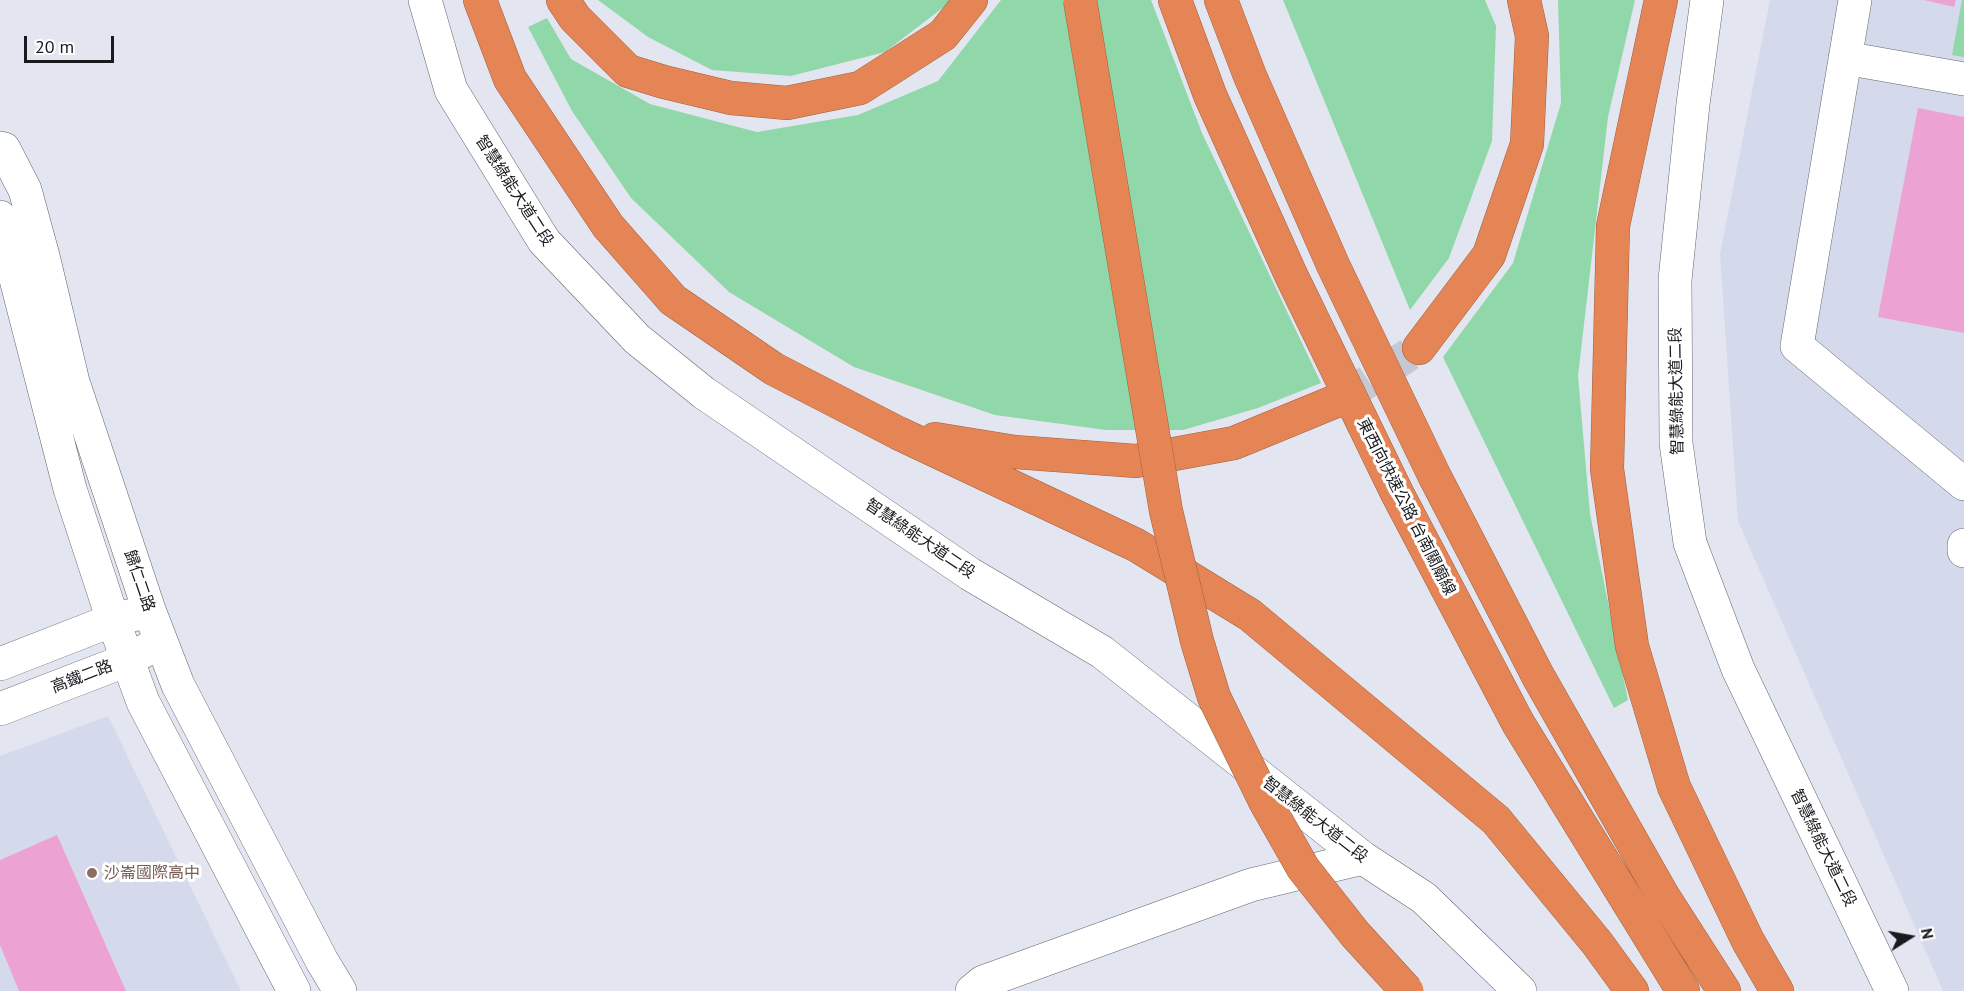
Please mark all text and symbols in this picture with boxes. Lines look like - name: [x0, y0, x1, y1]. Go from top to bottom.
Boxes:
- scale bar: [27, 24, 117, 62]
- text: 20 m: [35, 35, 74, 58]
- street label: 智慧綠能大道二段: [471, 132, 557, 250]
- street label: 智慧綠能大道二段: [1666, 327, 1688, 455]
- street label: 東西向快速公路 台南關廟線: [1353, 415, 1459, 599]
- street label: 智慧綠能大道二段: [862, 495, 978, 583]
- street label: 歸仁二路: [120, 548, 158, 614]
- street label: 高鐵二路: [49, 657, 115, 697]
- street label: 智慧綠能大道二段: [1259, 773, 1371, 867]
- street label: 智慧綠能大道二段: [1786, 786, 1860, 910]
- place label: 沙崙國際高中: [104, 863, 200, 883]
- marker: 沙崙國際高中: [85, 866, 99, 880]
- north arrow: [1880, 907, 1940, 967]
- text: N: [1917, 926, 1938, 941]

